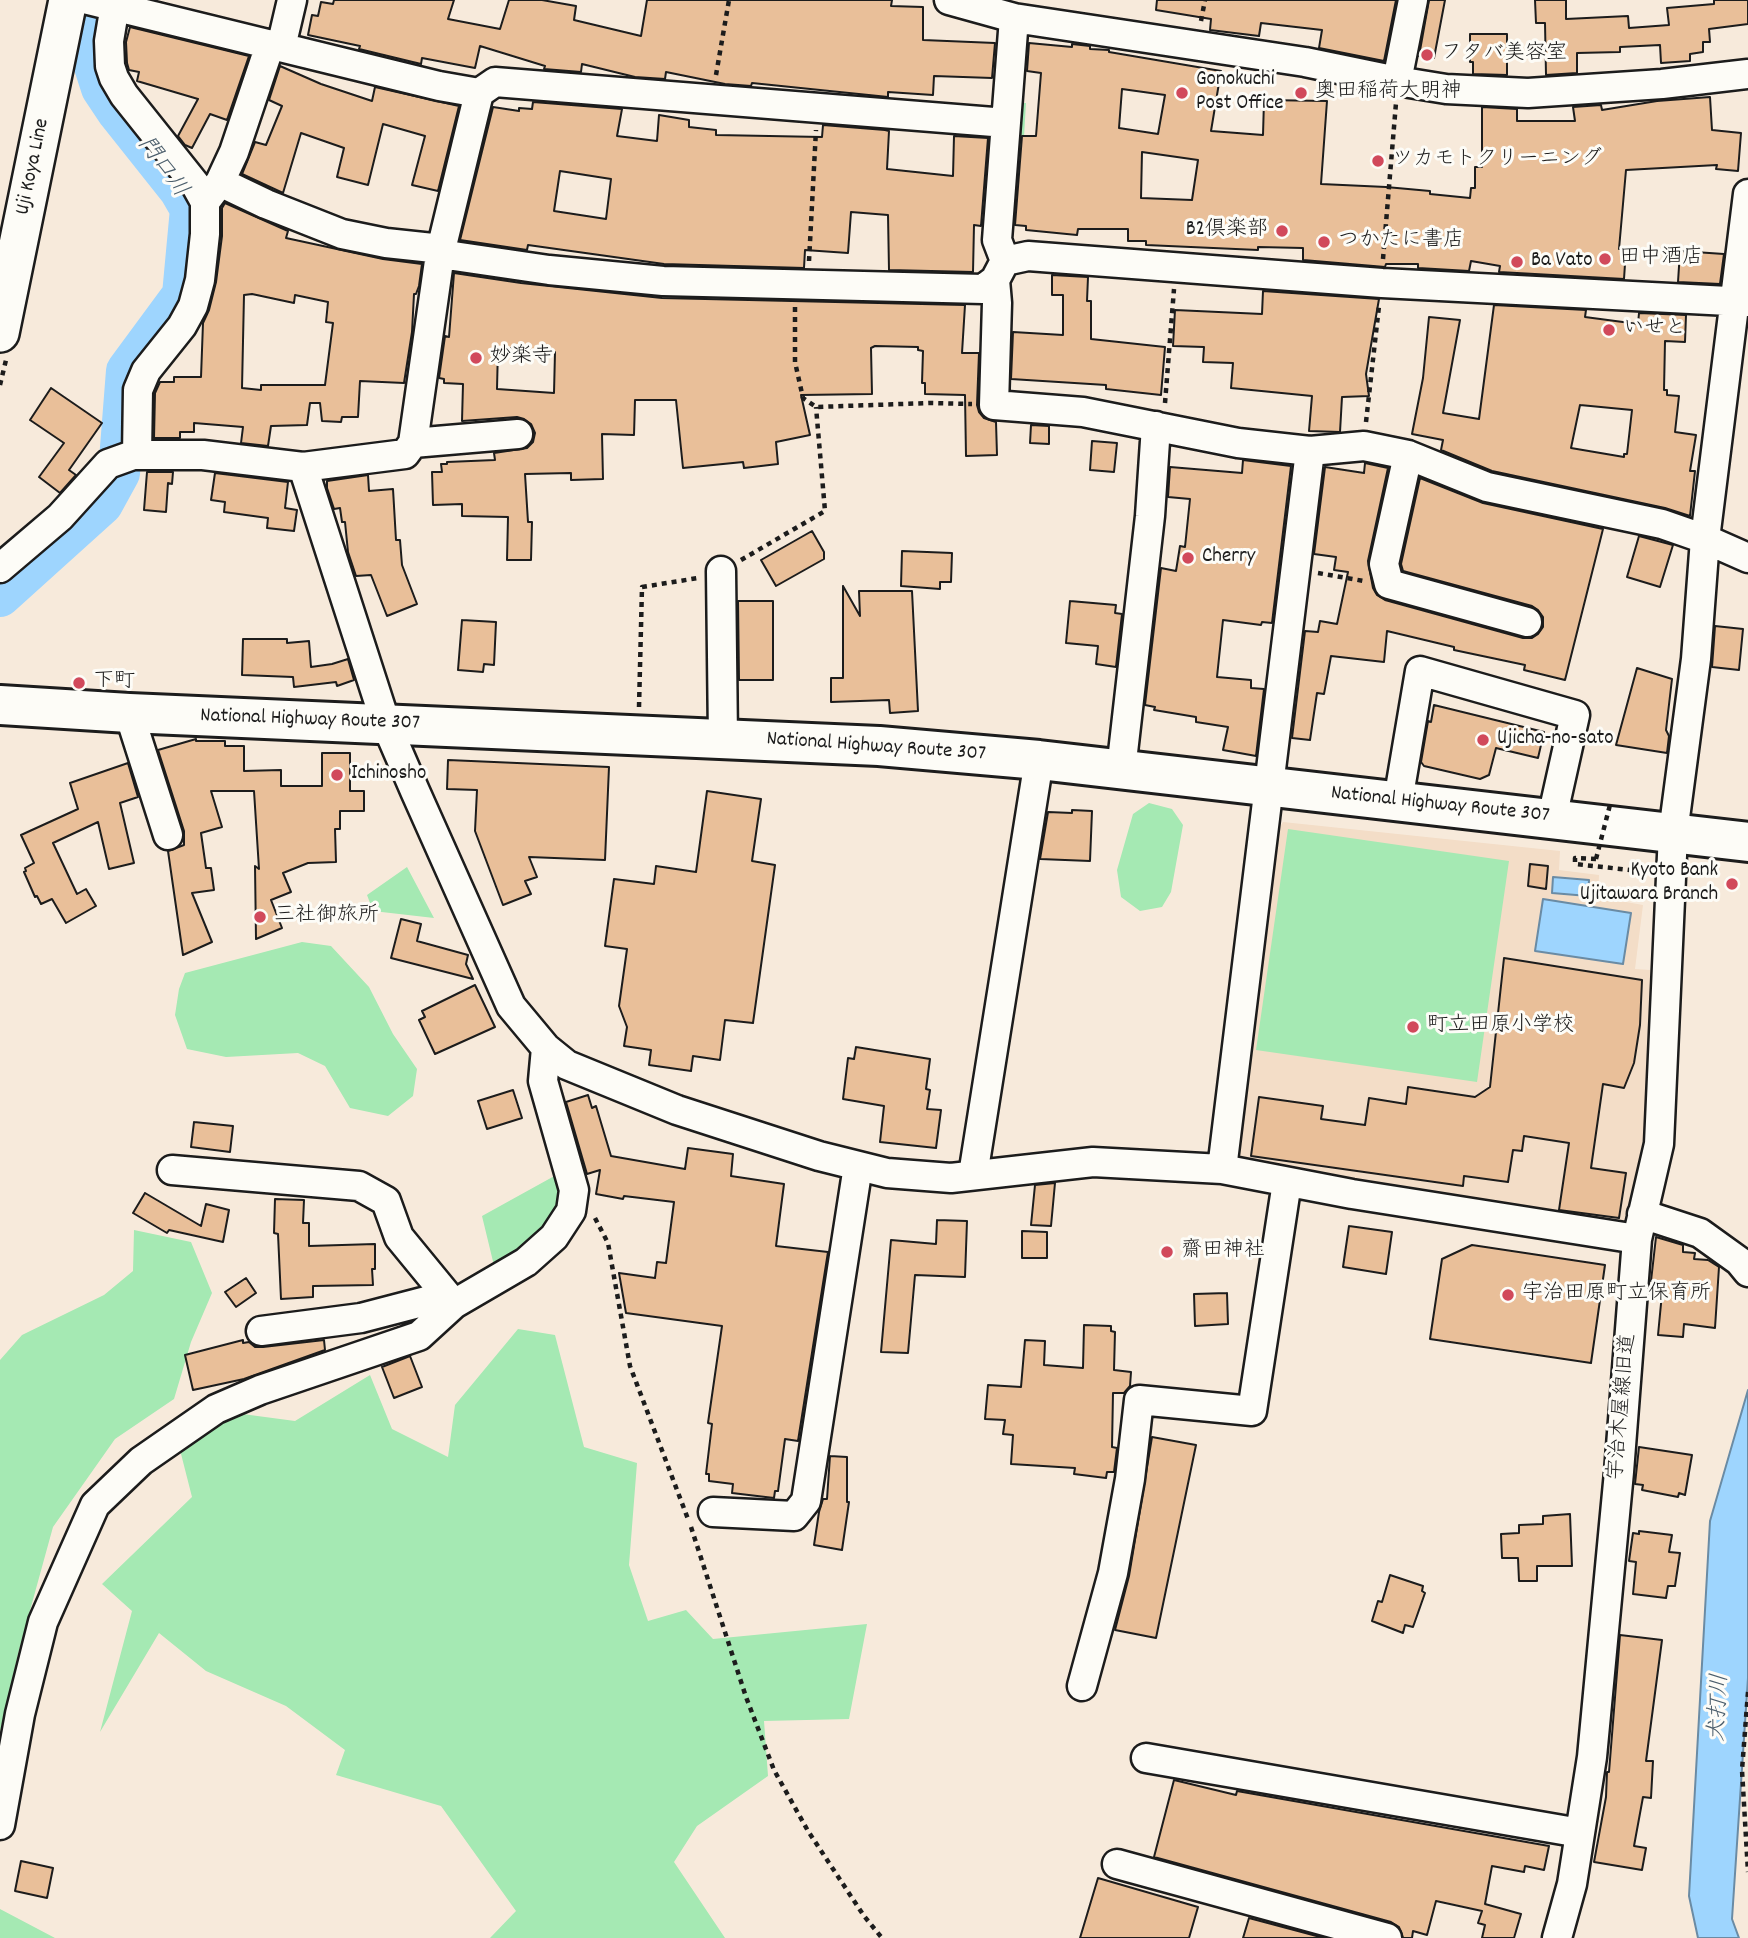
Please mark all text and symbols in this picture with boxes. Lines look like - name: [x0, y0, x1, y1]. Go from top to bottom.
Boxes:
- place label: フタバ美容室: [1441, 42, 1567, 68]
- marker: フタバ美容室: [1419, 47, 1435, 63]
- place label: Gonokuchi Post Office: [1196, 68, 1283, 118]
- place label: 奥田稲荷大明神: [1315, 80, 1462, 106]
- marker: Gonokuchi Post Office: [1174, 85, 1190, 101]
- marker: 奥田稲荷大明神: [1293, 85, 1309, 101]
- street label: Uji Koya Line: [12, 117, 56, 217]
- water label: 門口川: [130, 132, 192, 204]
- place label: ツカモトクリーニング: [1392, 148, 1602, 174]
- marker: ツカモトクリーニング: [1370, 153, 1386, 169]
- place label: B2倶楽部: [1186, 218, 1268, 244]
- marker: B2倶楽部: [1274, 223, 1290, 239]
- place label: つかたに書店: [1338, 229, 1464, 255]
- marker: つかたに書店: [1316, 234, 1332, 250]
- place label: 田中酒店: [1619, 246, 1703, 272]
- place label: Ba Vato: [1531, 249, 1593, 275]
- marker: 田中酒店: [1597, 251, 1613, 267]
- marker: Ba Vato: [1509, 254, 1525, 270]
- place label: いせと: [1623, 317, 1686, 343]
- marker: いせと: [1601, 322, 1617, 338]
- place label: 妙楽寺: [490, 345, 553, 371]
- marker: 妙楽寺: [468, 350, 484, 366]
- place label: Cherry: [1202, 545, 1255, 571]
- marker: Cherry: [1180, 550, 1196, 566]
- place label: 下町: [93, 670, 135, 696]
- marker: 下町: [71, 675, 87, 691]
- street label: National Highway Route 307: [200, 705, 420, 737]
- place label: Ujicha-no-sato: [1497, 727, 1614, 753]
- street label: National Highway Route 307: [765, 728, 987, 768]
- marker: Ujicha-no-sato: [1475, 732, 1491, 748]
- place label: Ichinosho: [351, 762, 426, 788]
- marker: Ichinosho: [329, 767, 345, 783]
- street label: National Highway Route 307: [1329, 782, 1551, 830]
- place label: Kyoto Bank Ujitawara Branch: [1580, 859, 1718, 909]
- marker: Kyoto Bank Ujitawara Branch: [1724, 876, 1740, 892]
- place label: 三社御旅所: [274, 904, 379, 930]
- marker: 三社御旅所: [252, 909, 268, 925]
- place label: 町立田原小学校: [1427, 1014, 1574, 1040]
- marker: 町立田原小学校: [1405, 1019, 1421, 1035]
- place label: 齋田神社: [1181, 1239, 1265, 1265]
- marker: 齋田神社: [1159, 1244, 1175, 1260]
- place label: 宇治田原町立保育所: [1522, 1282, 1711, 1308]
- marker: 宇治田原町立保育所: [1500, 1287, 1516, 1303]
- street label: 宇治木屋線旧道: [1605, 1333, 1643, 1481]
- water label: 犬打川: [1705, 1673, 1737, 1743]

